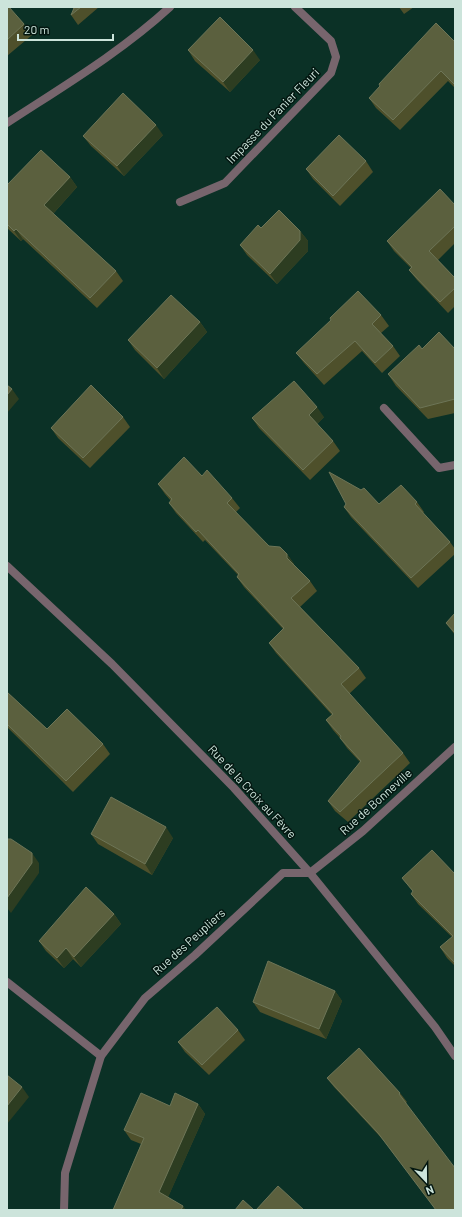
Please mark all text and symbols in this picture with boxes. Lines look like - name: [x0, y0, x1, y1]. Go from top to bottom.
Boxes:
- scale bar: [18, 16, 113, 42]
- text: 20 m: [24, 22, 50, 36]
- street label: Impasse du Panier Fleuri: [223, 65, 321, 166]
- street label: Rue de la Croix au Fèvre: [206, 742, 300, 841]
- street label: Rue de Bonneville: [337, 765, 414, 837]
- street label: Rue des Peupliers: [149, 905, 227, 977]
- north arrow: [406, 1161, 446, 1201]
- text: N: [424, 1183, 436, 1198]

